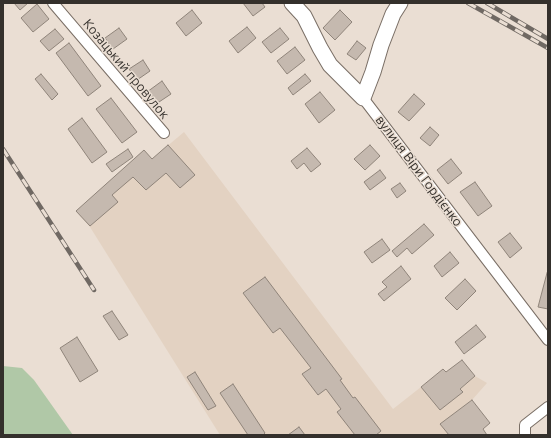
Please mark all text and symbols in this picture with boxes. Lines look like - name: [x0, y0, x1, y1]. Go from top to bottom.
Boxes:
- street label: Козацький провулок: [80, 16, 172, 122]
- street label: вулиця Віри Гордієнко: [372, 112, 466, 230]

